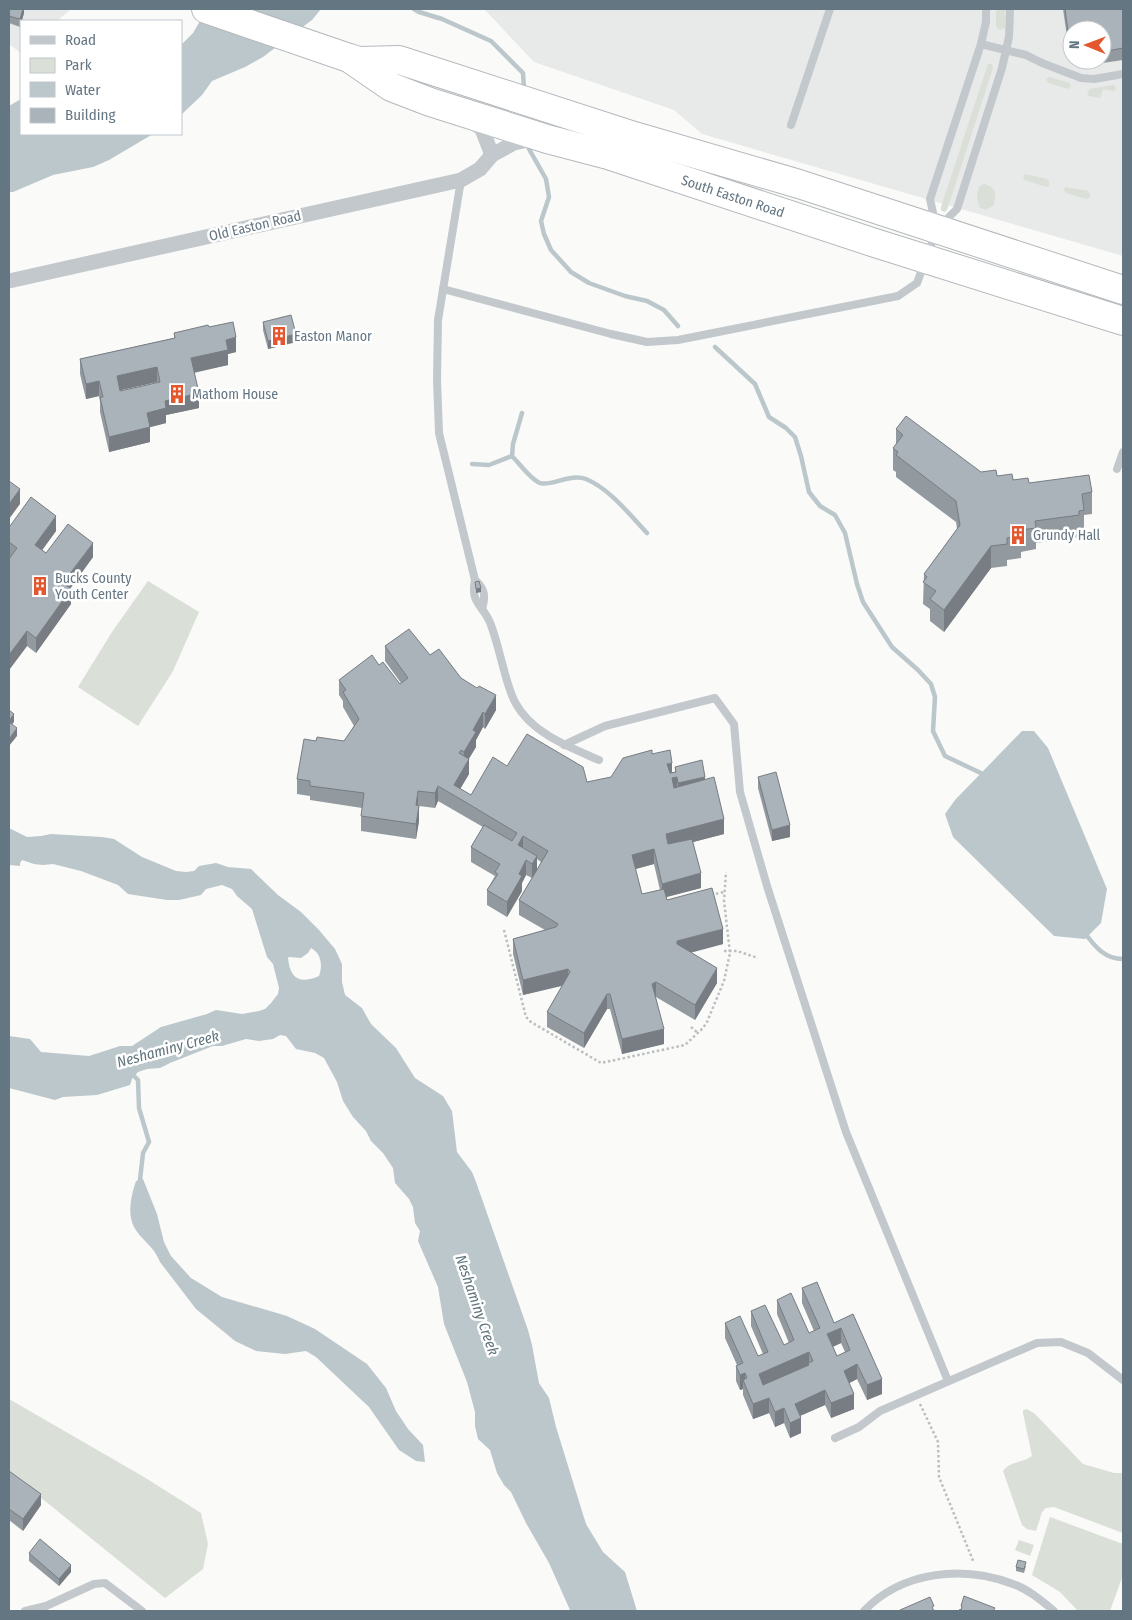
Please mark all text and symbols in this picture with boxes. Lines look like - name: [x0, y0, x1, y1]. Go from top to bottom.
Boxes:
- legend: [20, 20, 182, 135]
- north arrow: [1062, 20, 1112, 70]
- text: Road: [65, 31, 96, 49]
- text: N: [1066, 40, 1083, 49]
- text: Park: [65, 56, 92, 74]
- text: Water: [65, 81, 101, 99]
- text: Building: [65, 106, 116, 124]
- street label: South Easton Road: [679, 171, 787, 221]
- street label: Old Easton Road: [207, 207, 303, 245]
- building icon: Easton Manor: [268, 325, 290, 347]
- place label: Easton Manor: [294, 328, 372, 345]
- building icon: Mathom House: [166, 383, 188, 405]
- place label: Mathom House: [192, 386, 278, 403]
- building icon: Grundy Hall: [1007, 524, 1029, 546]
- place label: Grundy Hall: [1033, 527, 1101, 544]
- place label: Bucks County Youth Center: [55, 570, 132, 603]
- building icon: Bucks County Youth Center: [29, 575, 51, 597]
- water label: Neshaminy Creek: [115, 1027, 222, 1071]
- water label: Neshaminy Creek: [451, 1252, 503, 1358]

